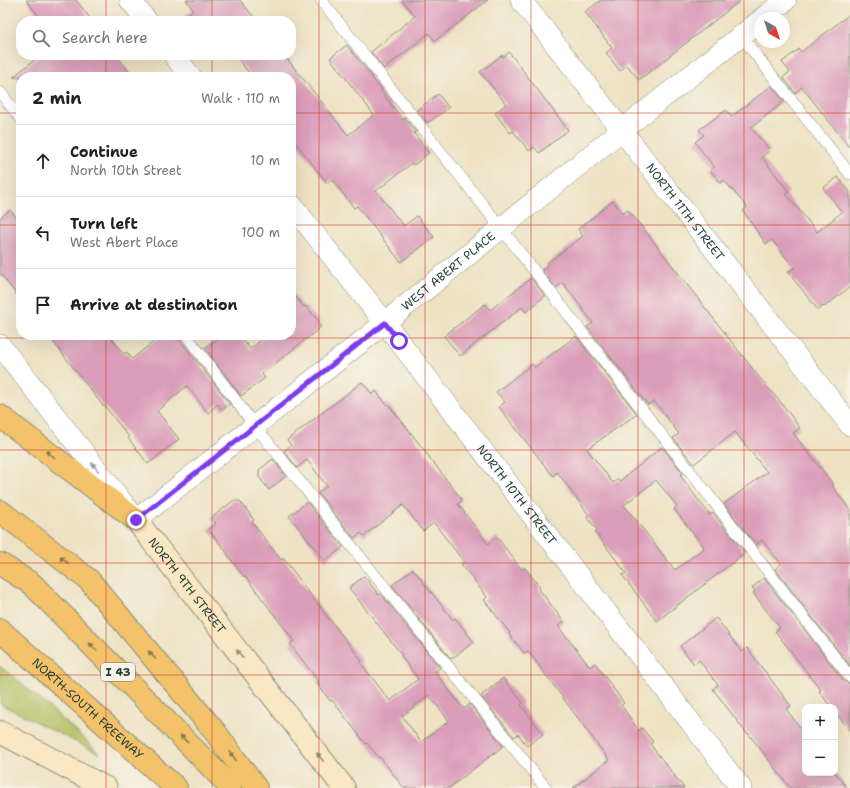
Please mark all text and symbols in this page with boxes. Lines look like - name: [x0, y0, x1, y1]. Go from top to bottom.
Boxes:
- north arrow: [754, 12, 790, 48]
- search box: [16, 16, 296, 60]
- icon: search: [30, 27, 52, 49]
- text: Search here: [62, 28, 148, 48]
- text: 2 min: [32, 87, 82, 109]
- text: Walk · 110 m: [201, 90, 280, 107]
- text: Continue: [70, 142, 138, 162]
- icon: ahead: [32, 150, 54, 172]
- text: 10 m: [250, 152, 280, 169]
- street label: NORTH 11TH STREET: [642, 160, 728, 264]
- text: North 10th Street: [70, 162, 182, 179]
- text: Turn left: [70, 214, 138, 234]
- icon: left: [32, 222, 54, 244]
- text: 100 m: [241, 224, 280, 241]
- street label: WEST ABERT PLACE: [398, 228, 499, 314]
- text: West Abert Place: [70, 234, 179, 251]
- icon: arrive: [32, 294, 54, 316]
- text: Arrive at destination: [70, 295, 238, 315]
- route start: [390, 332, 408, 350]
- street label: NORTH 10TH STREET: [473, 441, 560, 549]
- one-way arrow: [44, 449, 55, 458]
- one-way arrow: [91, 462, 99, 473]
- route end: [127, 511, 145, 529]
- street label: NORTH 9TH STREET: [145, 534, 230, 637]
- one-way arrow: [58, 556, 69, 565]
- one-way arrow: [88, 642, 98, 652]
- one-way arrow: [236, 649, 244, 660]
- one-way arrow: [147, 650, 156, 661]
- street label: NORTH-SOUTH FREEWAY: [29, 655, 148, 764]
- road number: I 43: [101, 663, 135, 681]
- map controls: [802, 704, 838, 776]
- button: +: [802, 704, 838, 740]
- one-way arrow: [179, 734, 189, 744]
- button: −: [802, 740, 838, 776]
- one-way arrow: [229, 751, 237, 762]
- one-way arrow: [315, 752, 324, 763]

